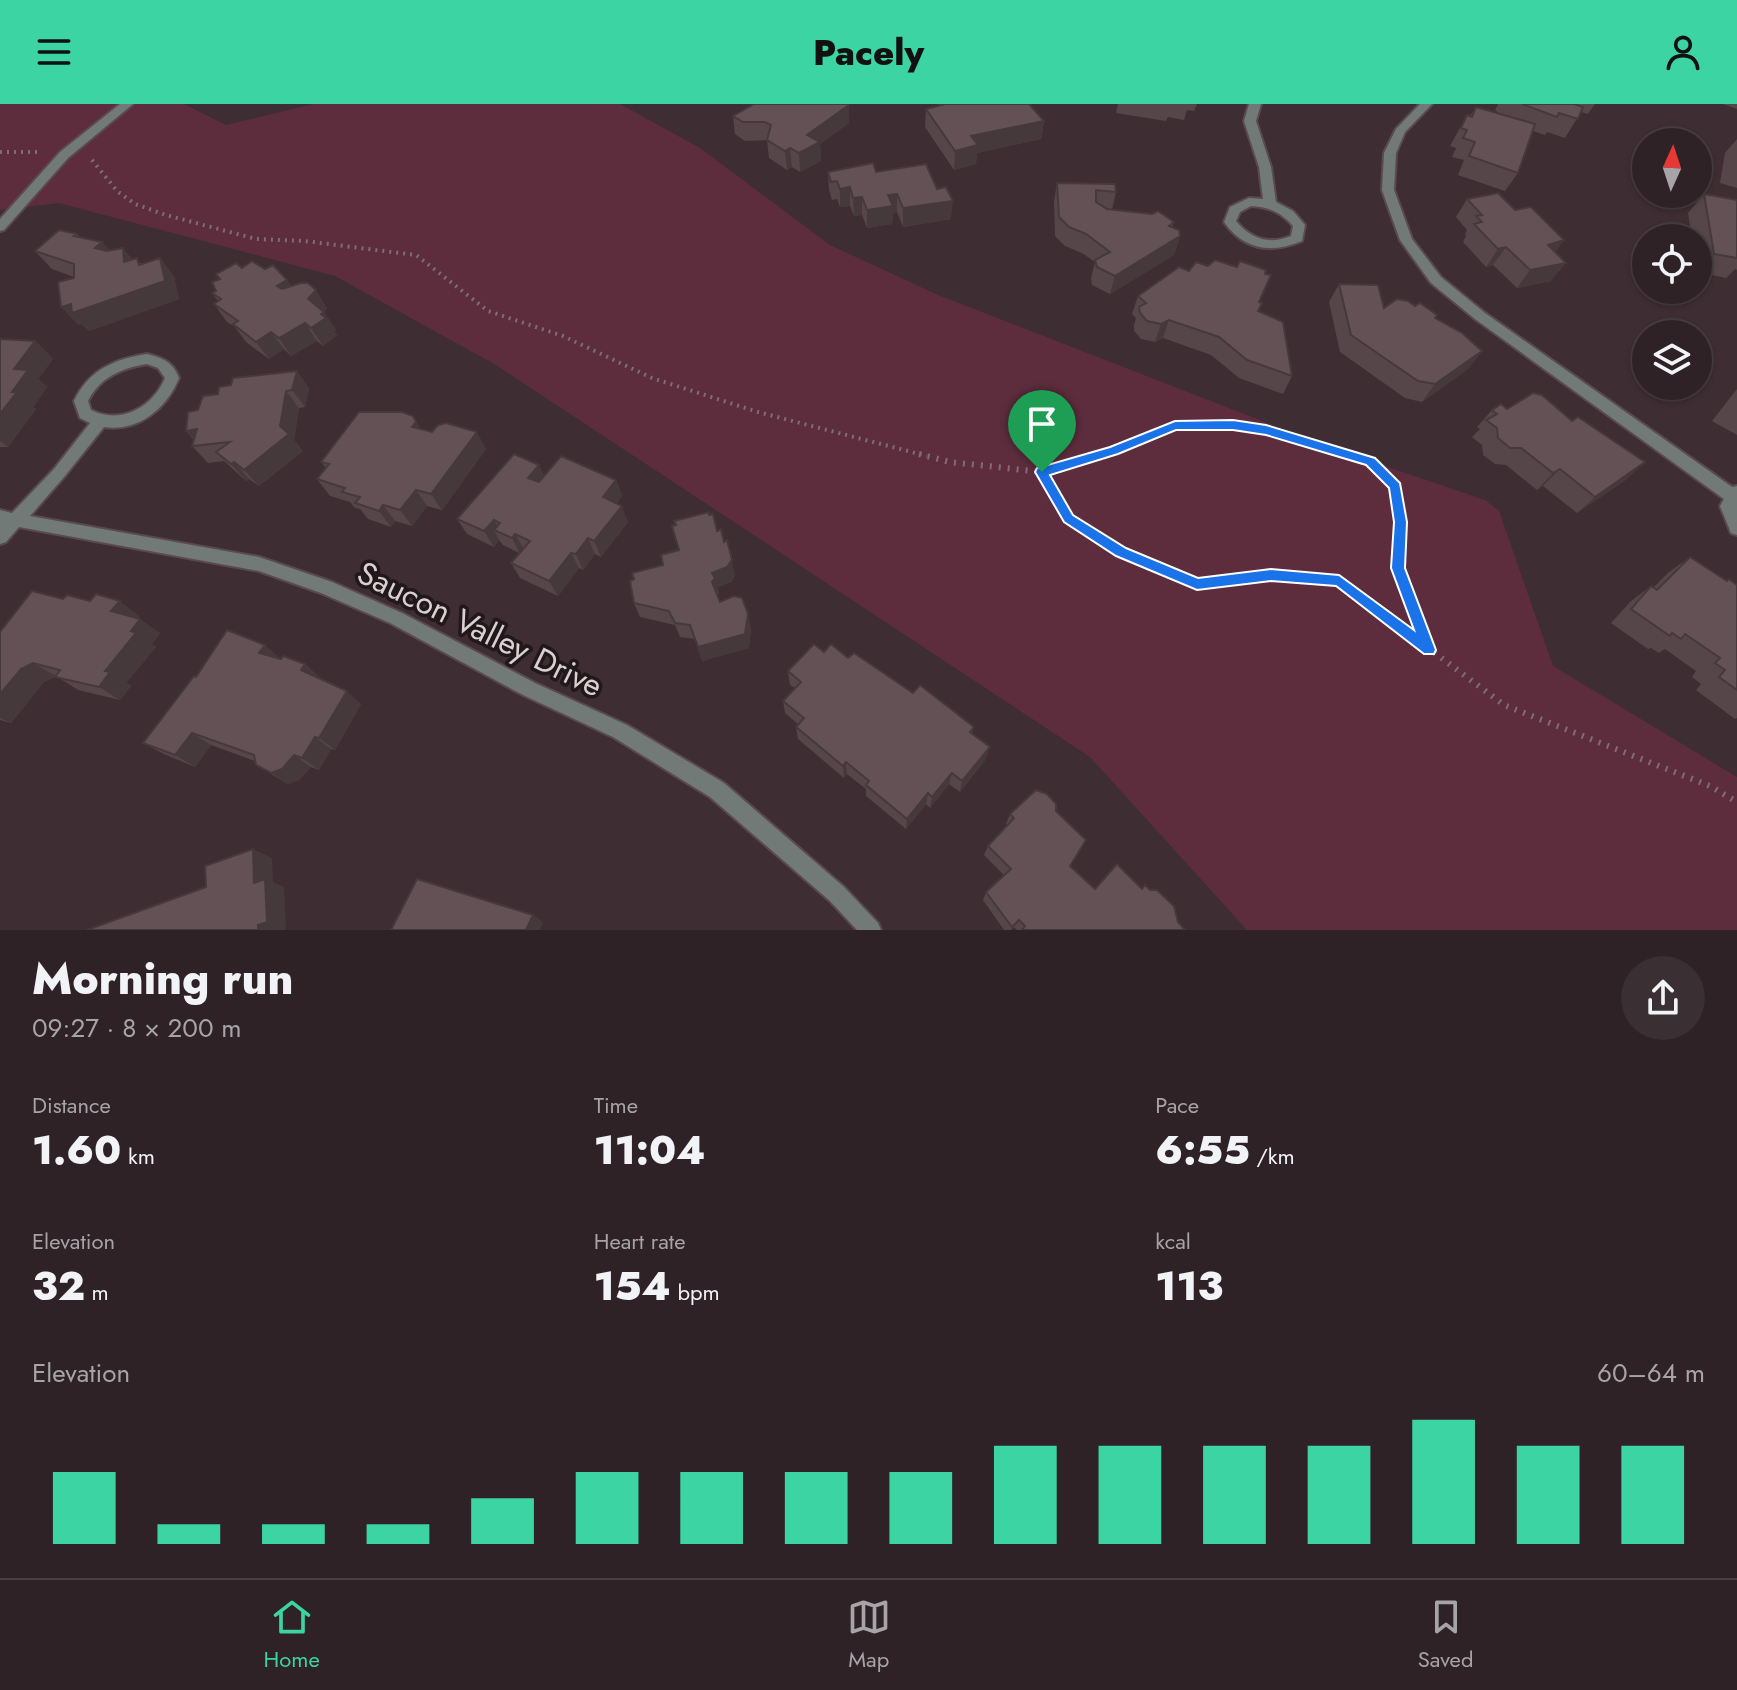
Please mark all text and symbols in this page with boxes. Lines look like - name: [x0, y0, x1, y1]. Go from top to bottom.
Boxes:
- text: Pacely: [813, 26, 924, 78]
- icon: menu: [32, 30, 76, 74]
- icon: person: [1661, 30, 1705, 74]
- north arrow: [1632, 128, 1712, 208]
- map controls: [1632, 128, 1712, 400]
- button: locate: [1632, 224, 1712, 304]
- button: layers: [1632, 320, 1712, 400]
- pin: [1008, 390, 1076, 472]
- icon: arrive: [1020, 402, 1064, 446]
- street label: Saucon Valley Drive: [350, 550, 610, 708]
- text: Morning run: [32, 947, 294, 1011]
- button: share: [1621, 956, 1705, 1040]
- text: 09:27 · 8 × 200 m: [32, 1009, 242, 1047]
- text: Distance: [32, 1089, 111, 1121]
- text: Time: [594, 1089, 638, 1121]
- text: Pace: [1155, 1089, 1199, 1121]
- text: 1.60: [32, 1121, 121, 1179]
- text: 11:04: [594, 1121, 706, 1179]
- text: 6:55: [1155, 1121, 1250, 1179]
- text: km: [121, 1140, 155, 1172]
- text: /km: [1250, 1140, 1295, 1172]
- text: Elevation: [32, 1225, 115, 1257]
- text: Heart rate: [594, 1225, 685, 1257]
- text: kcal: [1155, 1225, 1191, 1257]
- text: 32: [32, 1257, 85, 1315]
- text: 154: [594, 1257, 671, 1315]
- text: 113: [1155, 1257, 1223, 1315]
- text: m: [85, 1276, 109, 1308]
- text: bpm: [671, 1276, 720, 1308]
- text: Elevation: [32, 1354, 130, 1392]
- text: 60–64 m: [1597, 1354, 1705, 1392]
- tab: Home: [264, 1595, 320, 1675]
- tab: Map: [847, 1595, 891, 1675]
- tab: Saved: [1418, 1595, 1473, 1675]

